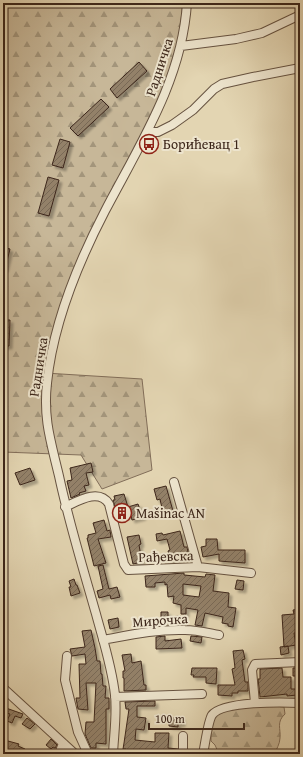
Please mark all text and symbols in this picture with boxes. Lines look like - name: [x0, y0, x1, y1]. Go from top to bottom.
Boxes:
- street label: Радничка: [140, 35, 178, 98]
- bus stop icon: Борићевац 1: [138, 133, 160, 155]
- place label: Борићевац 1: [163, 134, 240, 154]
- street label: Радничка: [23, 336, 53, 398]
- building icon: Mašinac AN: [111, 502, 133, 524]
- place label: Mašinac AN: [136, 503, 205, 523]
- street label: Рађевска: [138, 545, 194, 567]
- street label: Мирочка: [132, 608, 189, 632]
- scale bar: [149, 705, 244, 731]
- text: 100 m: [155, 710, 185, 727]

